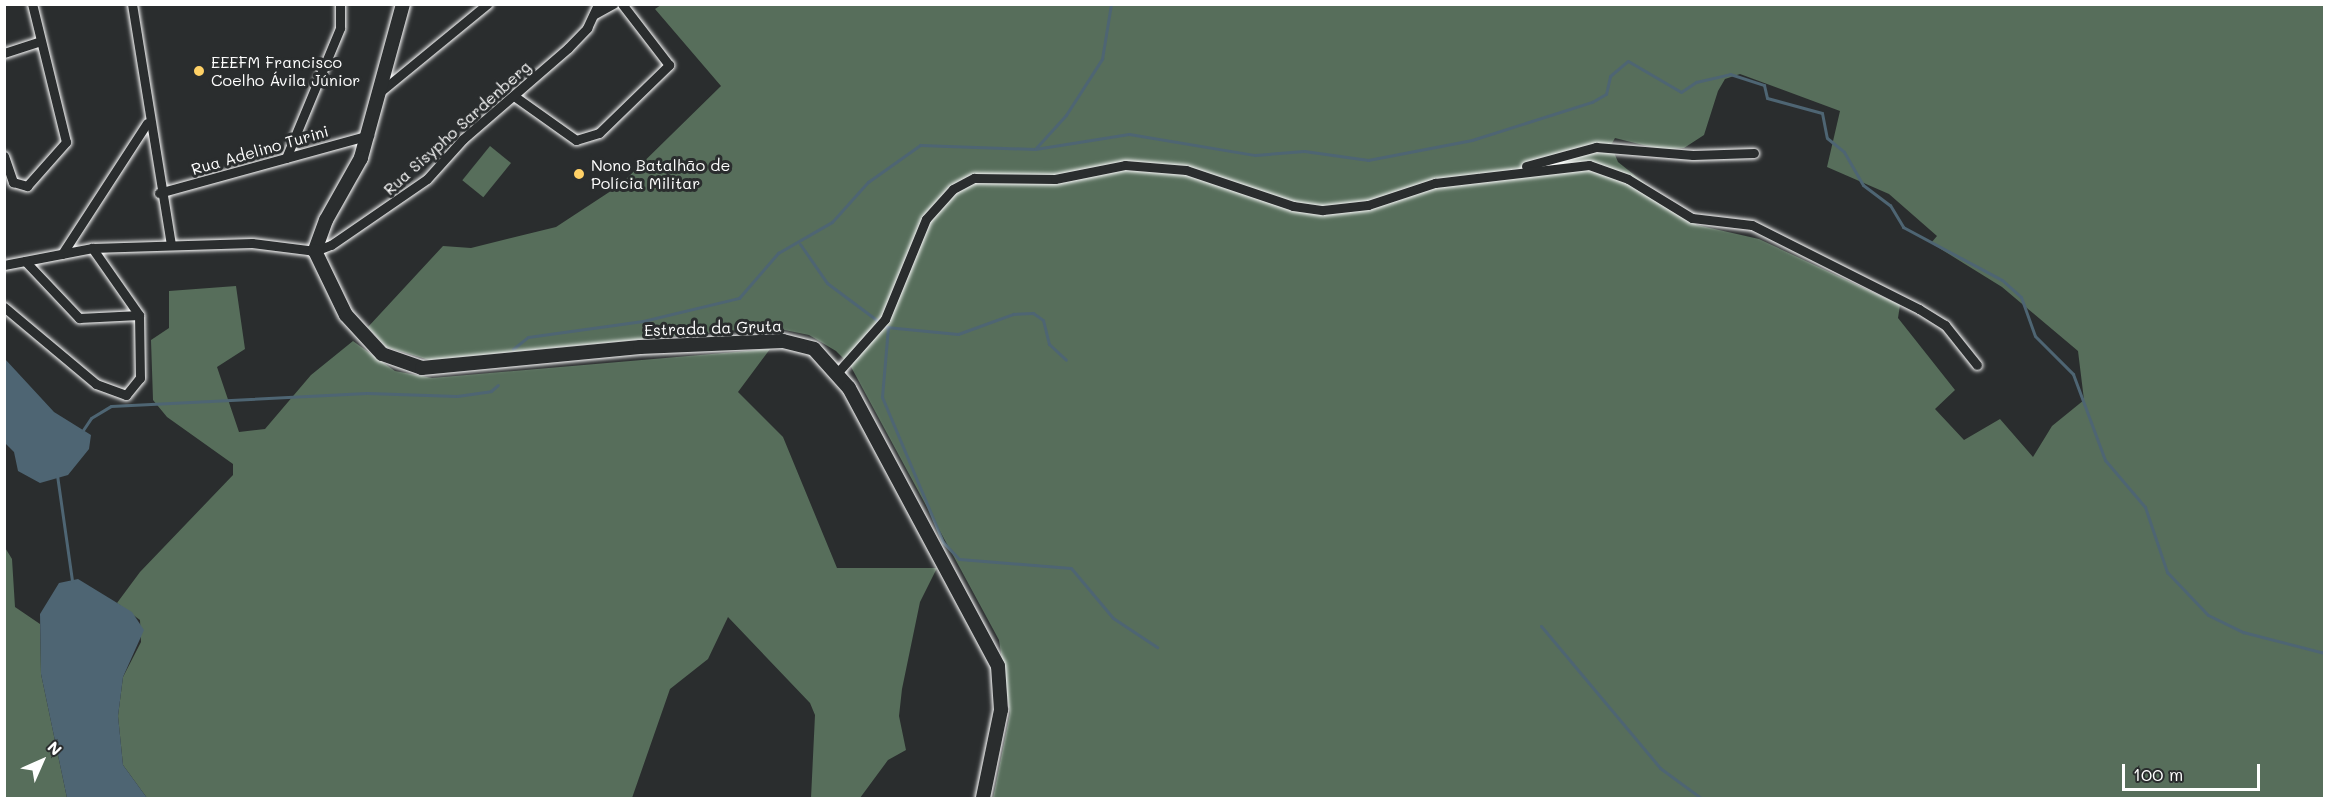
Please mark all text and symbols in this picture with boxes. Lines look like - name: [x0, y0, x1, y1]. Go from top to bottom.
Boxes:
- place label: EEEFM Francisco Coelho Ávila Júnior: [211, 52, 360, 90]
- street label: Rua Sisypho Sardenberg: [380, 57, 534, 199]
- marker: EEEFM Francisco Coelho Ávila Júnior: [192, 64, 206, 78]
- street label: Rua Adelino Turini: [189, 121, 331, 179]
- place label: Nono Batalhão de Polícia Militar: [591, 155, 730, 193]
- marker: Nono Batalhão de Polícia Militar: [572, 167, 586, 181]
- street label: Estrada da Gruta: [644, 316, 782, 340]
- north arrow: [12, 731, 72, 791]
- text: N: [43, 736, 67, 760]
- scale bar: [2125, 752, 2263, 790]
- text: 100 m: [2133, 762, 2183, 786]

